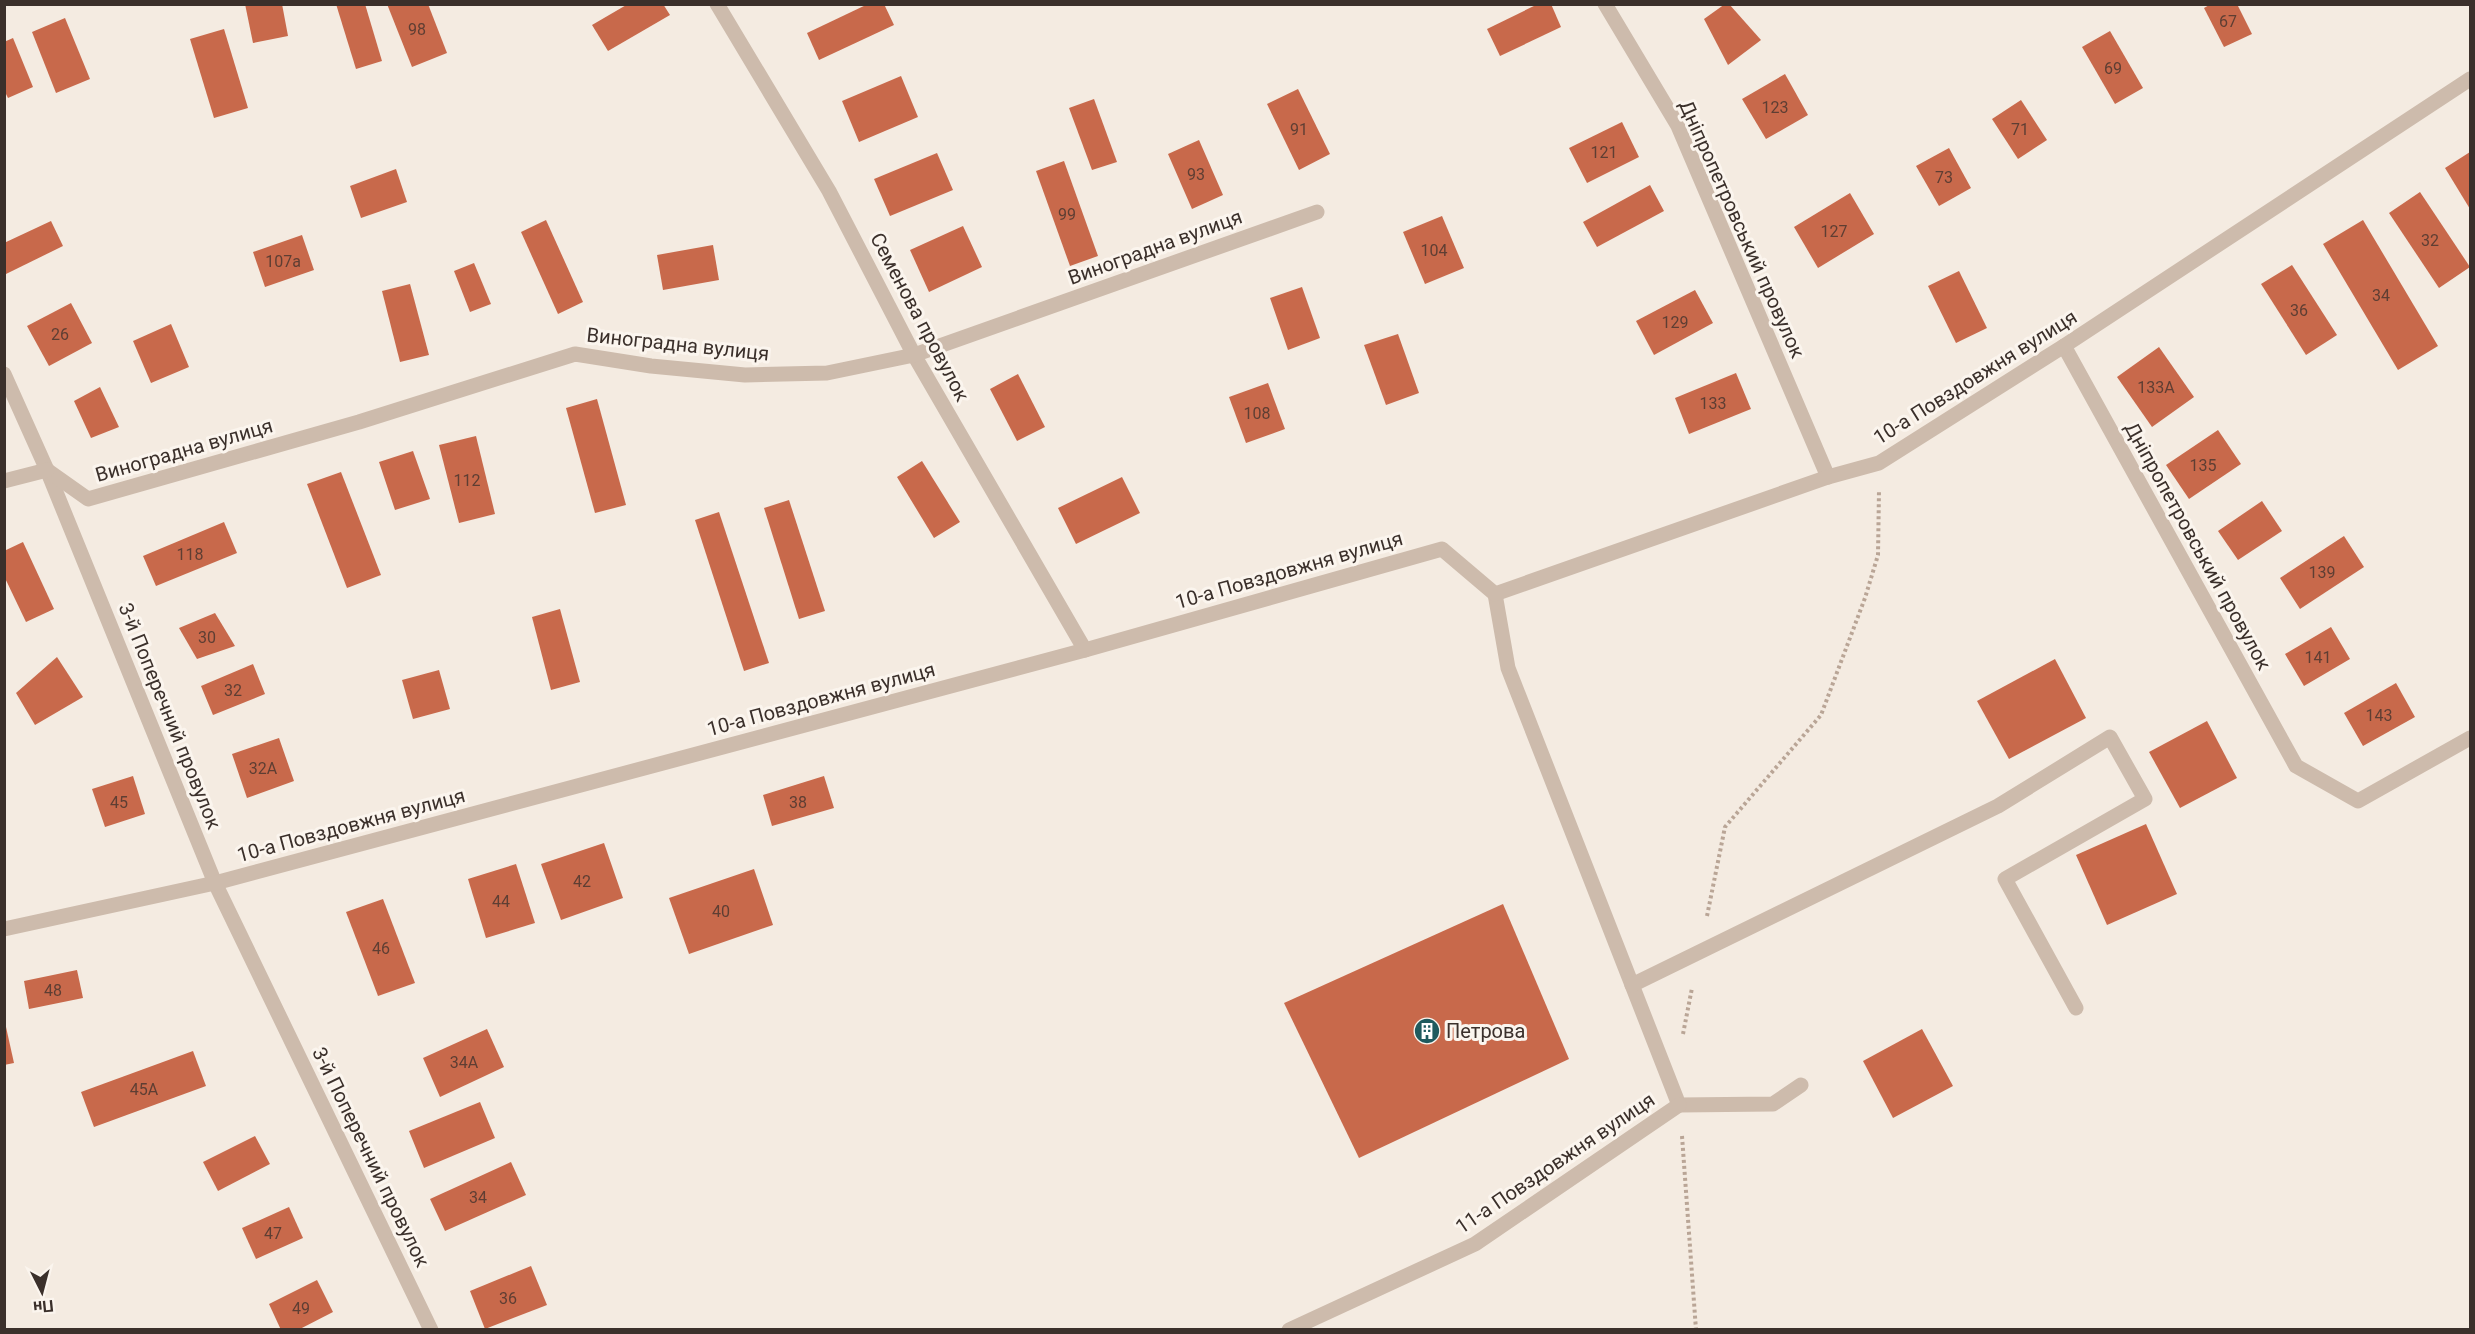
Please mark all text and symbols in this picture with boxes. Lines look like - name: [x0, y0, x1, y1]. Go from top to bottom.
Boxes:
- house number: 67: [2219, 12, 2237, 31]
- house number: 98: [408, 20, 426, 39]
- house number: 69: [2104, 59, 2122, 78]
- street label: Дніпропетровський провулок: [1674, 96, 1810, 362]
- house number: 123: [1762, 98, 1788, 117]
- house number: 91: [1290, 120, 1308, 139]
- house number: 71: [2011, 120, 2029, 139]
- house number: 121: [1591, 143, 1617, 162]
- house number: 93: [1187, 165, 1205, 184]
- house number: 73: [1935, 168, 1953, 187]
- street label: Виноградна вулиця: [1065, 204, 1245, 290]
- house number: 99: [1058, 205, 1076, 224]
- house number: 127: [1821, 222, 1847, 241]
- street label: Семенова провулок: [865, 229, 975, 406]
- house number: 32: [2421, 231, 2439, 250]
- house number: 104: [1421, 241, 1447, 260]
- house number: 107а: [265, 252, 301, 271]
- house number: 34: [2372, 286, 2390, 305]
- house number: 36: [2290, 301, 2308, 320]
- street label: 10-а Повздовжня вулиця: [1869, 304, 2081, 450]
- house number: 129: [1662, 313, 1688, 332]
- street label: Виноградна вулиця: [586, 322, 770, 366]
- house number: 26: [51, 325, 69, 344]
- house number: 133А: [2137, 378, 2175, 397]
- house number: 133: [1700, 394, 1726, 413]
- house number: 108: [1244, 404, 1270, 423]
- street label: Виноградна вулиця: [93, 413, 275, 487]
- street label: Дніпропетровський провулок: [2120, 418, 2276, 674]
- house number: 135: [2190, 456, 2216, 475]
- house number: 112: [454, 471, 480, 490]
- street label: 10-а Повздовжня вулиця: [1173, 526, 1405, 614]
- house number: 118: [177, 545, 203, 564]
- house number: 139: [2309, 563, 2335, 582]
- street label: 3-й Поперечний провулок: [114, 599, 226, 833]
- house number: 30: [198, 628, 216, 647]
- house number: 141: [2305, 648, 2331, 667]
- street label: 10-а Повздовжня вулиця: [704, 657, 938, 741]
- house number: 32: [224, 681, 242, 700]
- house number: 143: [2366, 706, 2392, 725]
- house number: 32А: [249, 759, 278, 778]
- street label: 10-а Повздовжня вулиця: [234, 783, 468, 867]
- house number: 45: [110, 793, 128, 812]
- house number: 38: [789, 793, 807, 812]
- house number: 42: [573, 872, 591, 891]
- house number: 44: [492, 892, 510, 911]
- house number: 40: [712, 902, 730, 921]
- house number: 46: [372, 939, 390, 958]
- house number: 48: [44, 981, 62, 1000]
- building icon: Петрова: [1412, 1016, 1442, 1046]
- place label: Петрова: [1446, 1019, 1525, 1043]
- street label: 3-й Поперечний провулок: [307, 1043, 435, 1271]
- house number: 34А: [450, 1053, 479, 1072]
- house number: 45А: [130, 1080, 159, 1099]
- street label: 11-а Повздовжня вулиця: [1451, 1087, 1659, 1239]
- house number: 34: [469, 1188, 487, 1207]
- house number: 47: [264, 1224, 282, 1243]
- north arrow: [12, 1262, 72, 1322]
- house number: 36: [499, 1289, 517, 1308]
- text: Пн: [32, 1296, 55, 1317]
- house number: 49: [292, 1299, 310, 1318]

